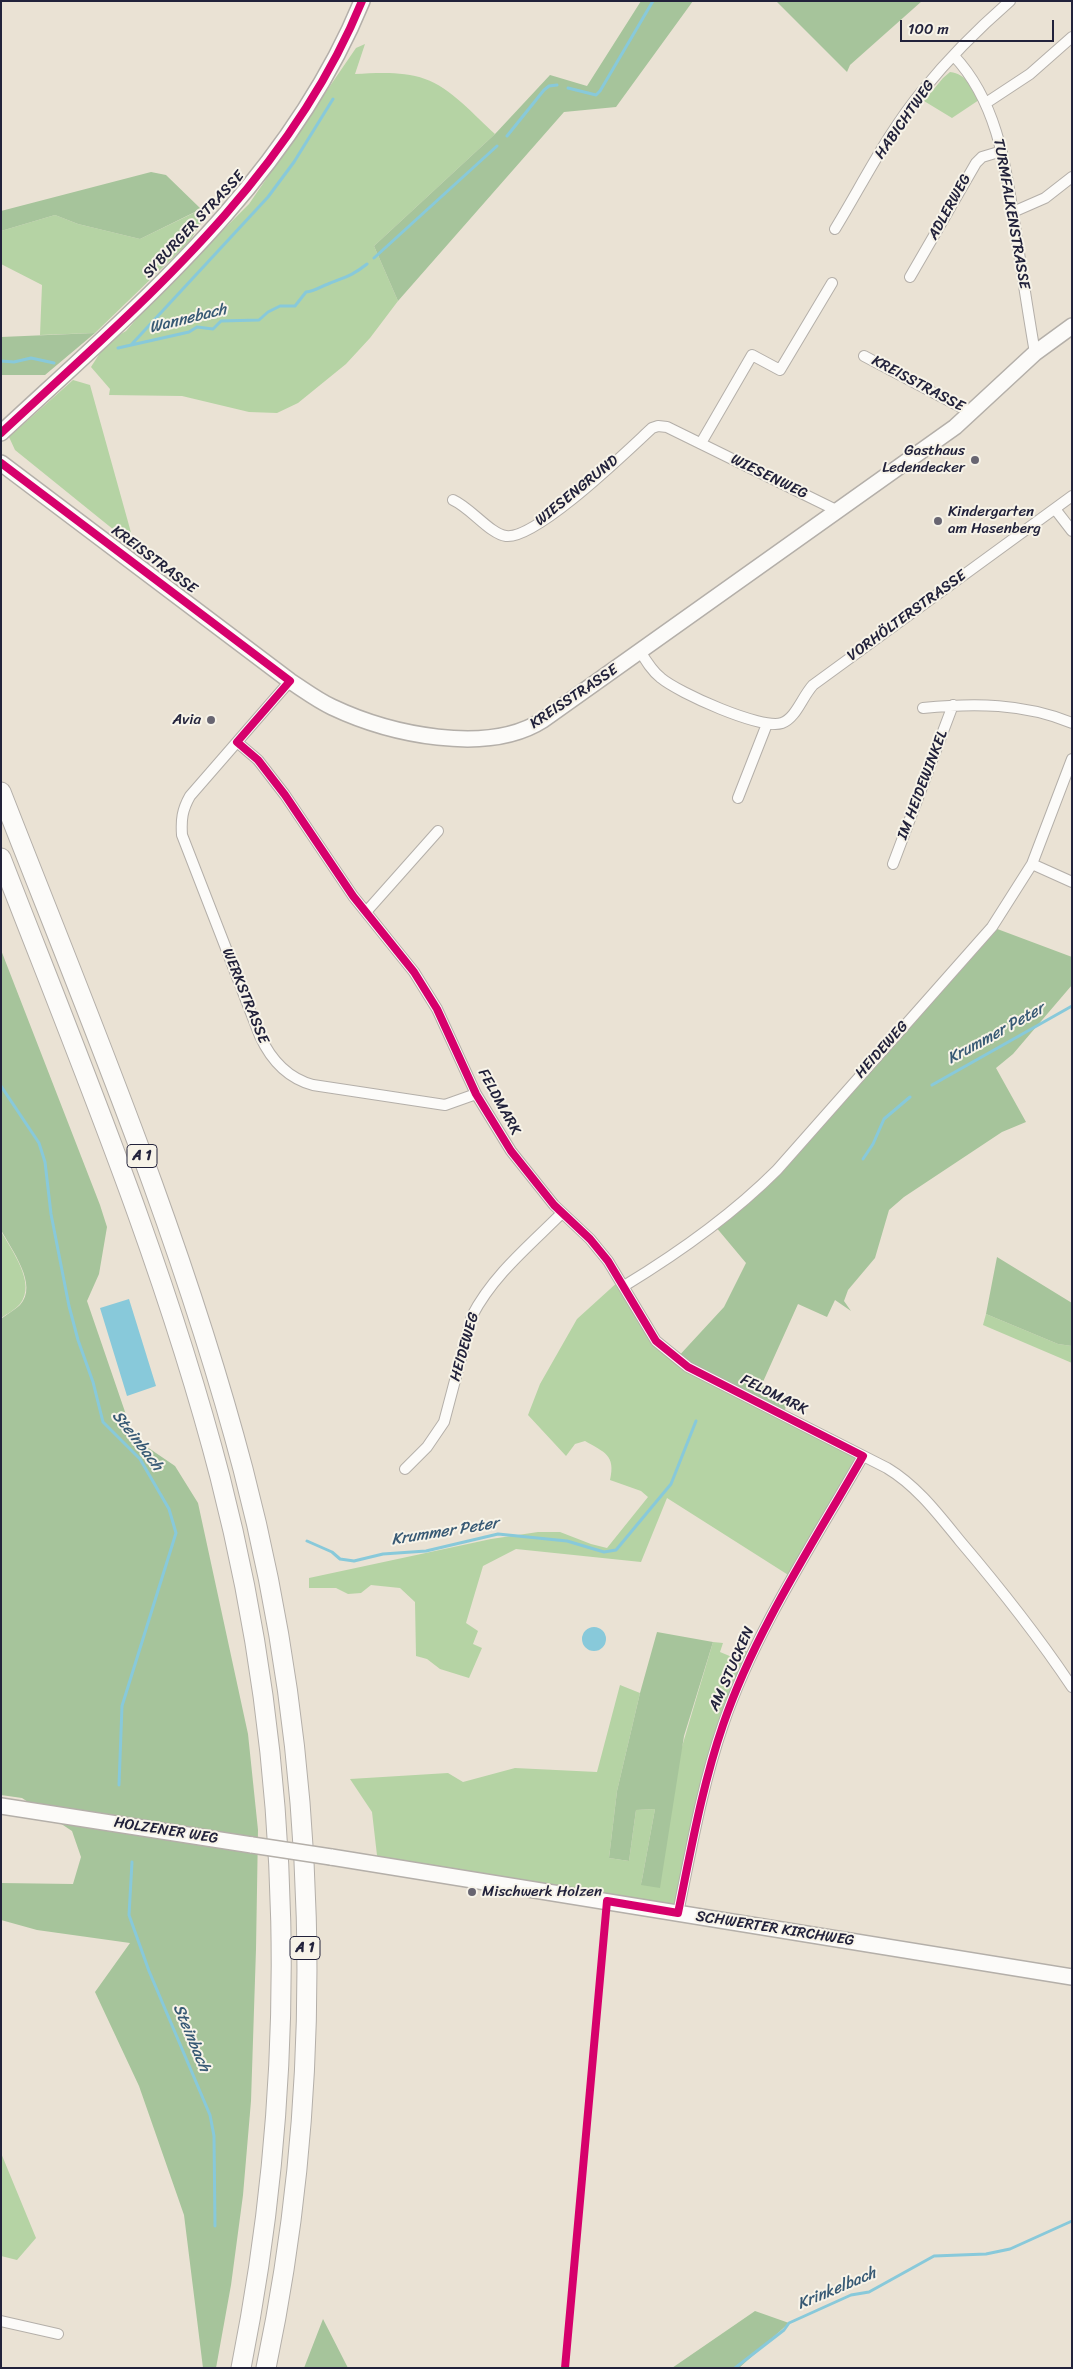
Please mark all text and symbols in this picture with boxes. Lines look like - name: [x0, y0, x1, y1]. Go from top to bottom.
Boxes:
- scale bar: [903, 10, 1057, 42]
- text: 100 m: [908, 16, 949, 42]
- street label: HABICHTWEG: [871, 77, 939, 163]
- street label: TURMFALKENSTRASSE: [989, 137, 1033, 291]
- street label: SYBURGER STRASSE: [140, 168, 248, 282]
- street label: ADLERWEG: [925, 171, 975, 243]
- water label: Wannebach: [147, 300, 229, 338]
- street label: KREISSTRASSE: [869, 352, 967, 416]
- place label: Gasthaus Ledendecker: [882, 442, 965, 477]
- street label: WIESENWEG: [728, 451, 810, 503]
- street label: WIESENGRUND: [532, 452, 622, 530]
- marker: Gasthaus Ledendecker: [969, 454, 981, 466]
- place label: Kindergarten am Hasenberg: [948, 503, 1041, 538]
- marker: Kindergarten am Hasenberg: [932, 515, 944, 527]
- street label: KREISSTRASSE: [108, 522, 200, 598]
- street label: VORHÖLTERSTRASSE: [844, 567, 970, 665]
- street label: KREISSTRASSE: [527, 661, 621, 733]
- place label: Avia: [173, 711, 201, 729]
- marker: Avia: [205, 714, 217, 726]
- street label: IM HEIDEWINKEL: [894, 728, 952, 842]
- street label: WERKSTRASSE: [218, 946, 272, 1046]
- water label: Krummer Peter: [944, 999, 1048, 1069]
- street label: HEIDEWEG: [852, 1018, 912, 1082]
- street label: FELDMARK: [474, 1066, 524, 1138]
- road number: A 1: [127, 1144, 157, 1168]
- street label: HEIDEWEG: [447, 1311, 483, 1383]
- street label: FELDMARK: [737, 1371, 811, 1419]
- water label: Steinbach: [108, 1407, 166, 1475]
- water label: Krummer Peter: [390, 1514, 500, 1550]
- street label: AM STUCKEN: [705, 1624, 759, 1714]
- street label: HOLZENER WEG: [113, 1814, 219, 1848]
- place label: Mischwerk Holzen: [482, 1883, 602, 1901]
- marker: Mischwerk Holzen: [466, 1886, 478, 1898]
- street label: SCHWERTER KIRCHWEG: [694, 1908, 856, 1950]
- road number: A 1: [290, 1936, 320, 1960]
- water label: Steinbach: [168, 2001, 214, 2075]
- water label: Krinkelbach: [795, 2264, 879, 2314]

